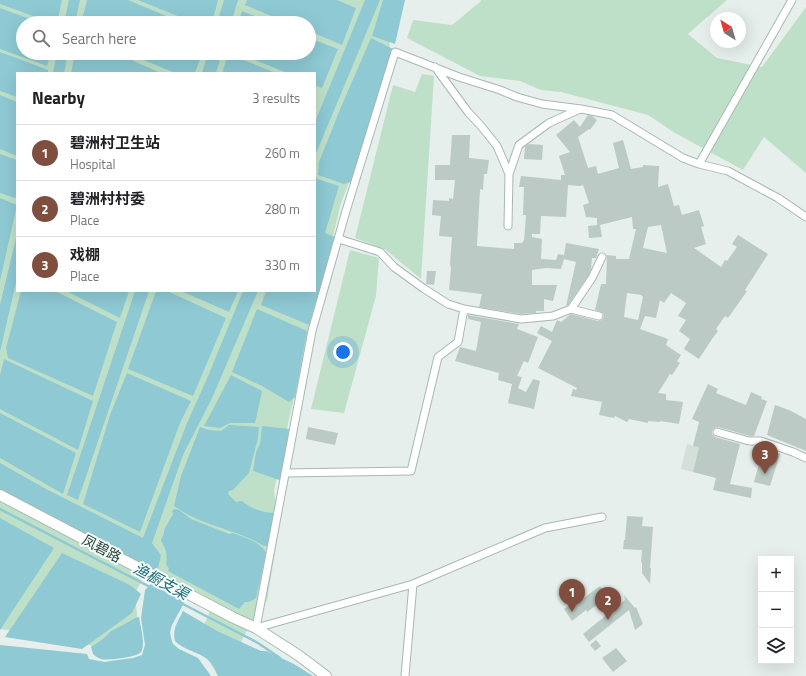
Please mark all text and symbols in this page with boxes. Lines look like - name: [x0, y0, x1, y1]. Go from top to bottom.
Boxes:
- north arrow: [710, 12, 746, 48]
- search box: [16, 16, 316, 60]
- icon: search: [30, 27, 52, 49]
- text: Search here: [62, 27, 136, 50]
- text: Nearby: [32, 85, 85, 111]
- text: 3 results: [252, 88, 300, 108]
- text: 碧洲村卫生站: [70, 131, 160, 154]
- text: 1: [41, 143, 49, 163]
- text: 260 m: [264, 143, 300, 163]
- text: Hospital: [70, 154, 115, 174]
- text: 碧洲村村委: [70, 187, 145, 210]
- text: 2: [41, 199, 49, 219]
- text: 280 m: [264, 199, 300, 219]
- text: Place: [70, 210, 99, 230]
- text: 戏棚: [70, 243, 100, 266]
- text: 3: [41, 255, 49, 275]
- text: 330 m: [264, 255, 300, 275]
- text: Place: [70, 266, 99, 286]
- your location: [333, 342, 353, 362]
- pin: 3: [752, 441, 778, 474]
- street label: 凤碧路: [79, 529, 125, 567]
- map controls: [758, 556, 794, 664]
- button: +: [758, 556, 794, 592]
- water label: 渔橱支渠: [129, 557, 195, 606]
- pin: 1: [559, 579, 585, 612]
- pin: 2: [595, 587, 621, 620]
- button: −: [758, 592, 794, 628]
- button: layers: [758, 628, 794, 664]

